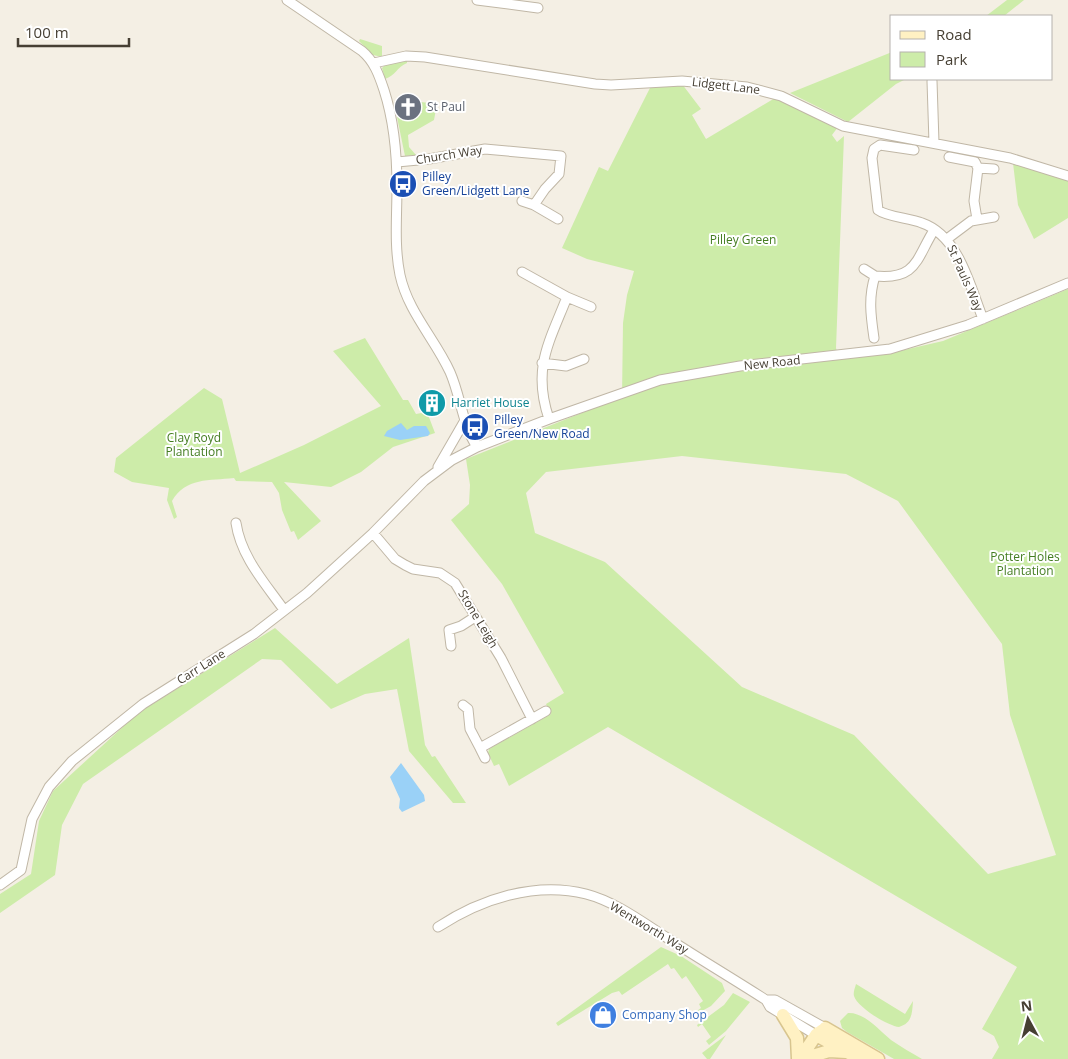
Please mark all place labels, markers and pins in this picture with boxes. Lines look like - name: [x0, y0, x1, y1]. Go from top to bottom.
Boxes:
- church icon: St Paul: [393, 92, 423, 122]
- place label: St Paul: [427, 98, 465, 115]
- place label: Pilley Green/Lidgett Lane: [422, 168, 530, 199]
- bus stop icon: Pilley Green/Lidgett Lane: [388, 169, 418, 199]
- building icon: Harriet House: [417, 388, 447, 418]
- place label: Harriet House: [451, 394, 530, 411]
- place label: Pilley Green/New Road: [494, 411, 590, 442]
- bus stop icon: Pilley Green/New Road: [460, 412, 490, 442]
- shop icon: Company Shop: [588, 1000, 618, 1030]
- place label: Company Shop: [622, 1006, 707, 1023]

